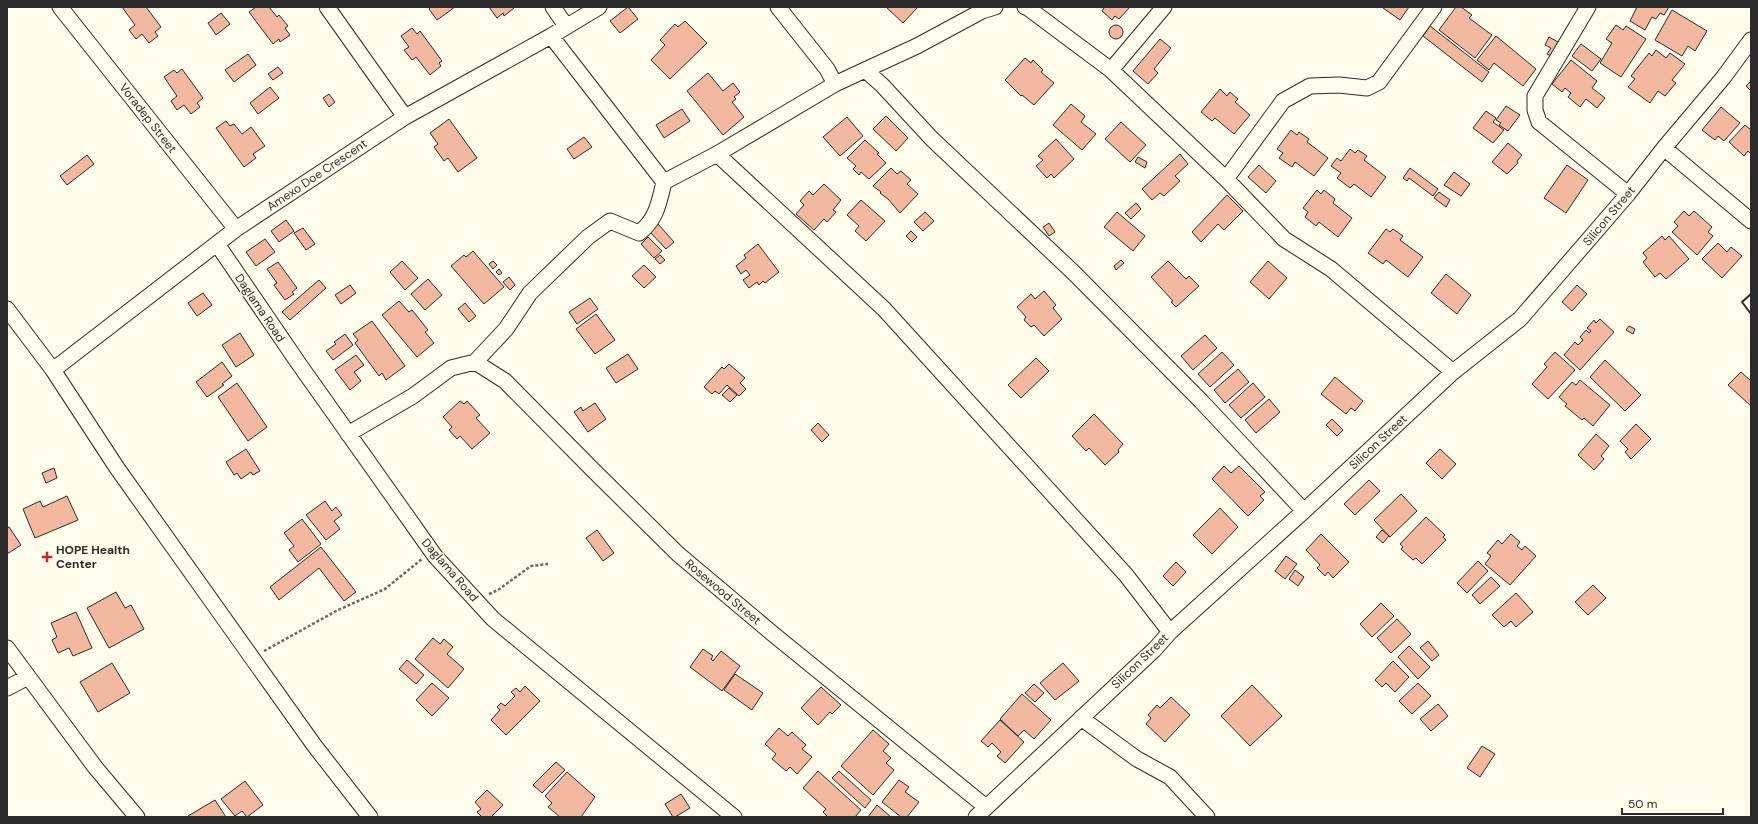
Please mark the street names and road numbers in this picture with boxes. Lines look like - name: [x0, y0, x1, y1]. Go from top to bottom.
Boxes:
- street label: Voradep Street: [116, 80, 180, 156]
- street label: Amexo Doe Crescent: [264, 135, 370, 214]
- street label: Silicon Street: [1579, 182, 1639, 249]
- street label: Daglama Road: [231, 271, 289, 345]
- street label: Silicon Street: [1346, 411, 1411, 473]
- street label: Daglama Road: [418, 535, 482, 605]
- street label: Rosewood Street: [682, 556, 765, 629]
- street label: Silicon Street: [1108, 630, 1172, 692]

